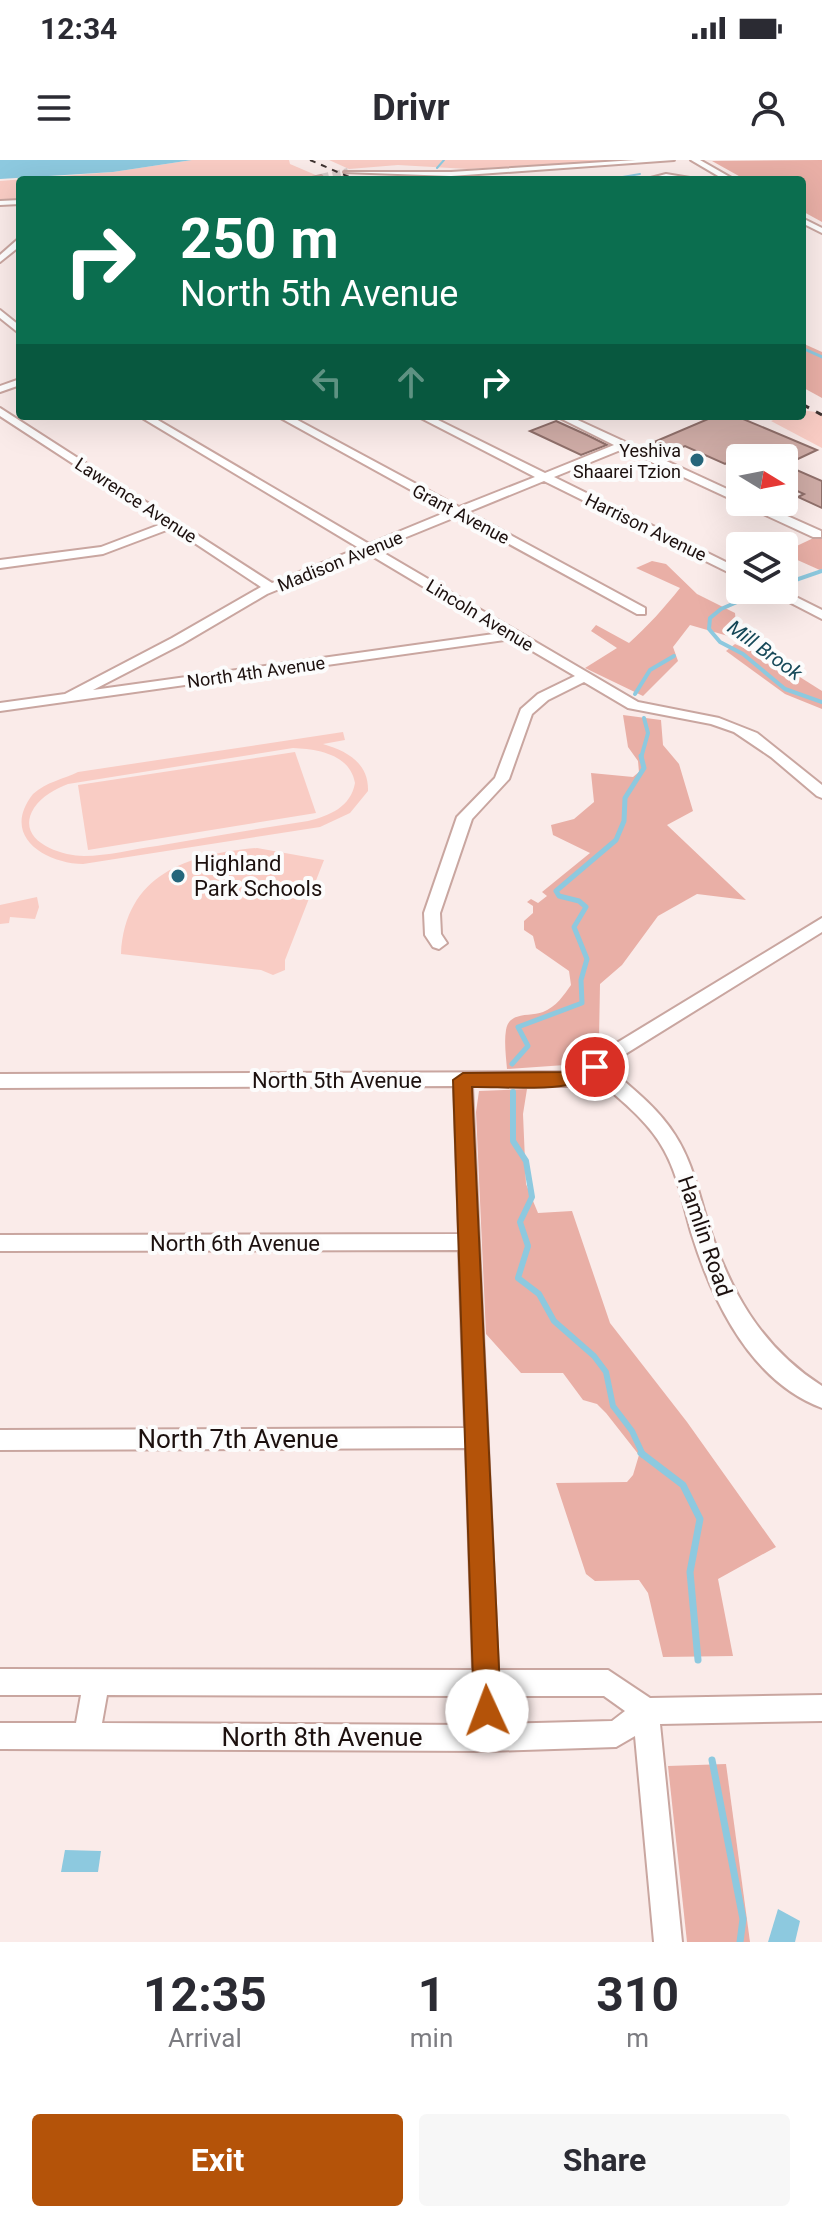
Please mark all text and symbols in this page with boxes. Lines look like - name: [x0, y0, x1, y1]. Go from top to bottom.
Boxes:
- text: 12:34: [40, 11, 117, 46]
- icon: menu: [32, 86, 76, 130]
- icon: person: [746, 86, 790, 130]
- text: Drivr: [372, 87, 450, 129]
- text: 250 m: [180, 206, 339, 272]
- icon: right: [48, 208, 152, 312]
- text: North 5th Avenue: [180, 273, 458, 315]
- icon: left: [305, 360, 349, 404]
- icon: ahead: [389, 360, 433, 404]
- icon: right: [473, 360, 517, 404]
- place label: Yeshiva Shaarei Tzion: [573, 440, 681, 482]
- north arrow: [726, 444, 798, 516]
- map controls: [726, 444, 798, 604]
- marker: Yeshiva Shaarei Tzion: [688, 451, 706, 469]
- street label: Lawrence Avenue: [71, 453, 201, 547]
- street label: Grant Avenue: [409, 480, 513, 548]
- street label: Harrison Avenue: [582, 489, 710, 565]
- street label: Madison Avenue: [274, 526, 406, 596]
- button: layers: [726, 532, 798, 604]
- street label: Lincoln Avenue: [423, 575, 537, 655]
- water label: Mill Brook: [723, 615, 808, 686]
- street label: North 4th Avenue: [186, 652, 326, 692]
- place label: Highland Park Schools: [194, 851, 322, 901]
- marker: Highland Park Schools: [169, 867, 187, 885]
- pin: [561, 1033, 629, 1101]
- icon: arrive: [573, 1045, 617, 1089]
- street label: North 5th Avenue: [252, 1068, 422, 1093]
- street label: Hamlin Road: [673, 1172, 737, 1300]
- street label: North 6th Avenue: [150, 1231, 320, 1256]
- street label: North 7th Avenue: [137, 1424, 339, 1454]
- position arrow: [445, 1669, 529, 1753]
- street label: North 8th Avenue: [221, 1722, 423, 1752]
- text: 12:35: [143, 1966, 267, 2023]
- text: 1: [418, 1966, 445, 2023]
- text: 310: [596, 1966, 679, 2023]
- text: Arrival: [168, 2023, 242, 2053]
- text: min: [410, 2023, 453, 2053]
- text: m: [626, 2023, 649, 2053]
- button: Exit: [32, 2114, 403, 2206]
- button: Share: [419, 2114, 790, 2206]

